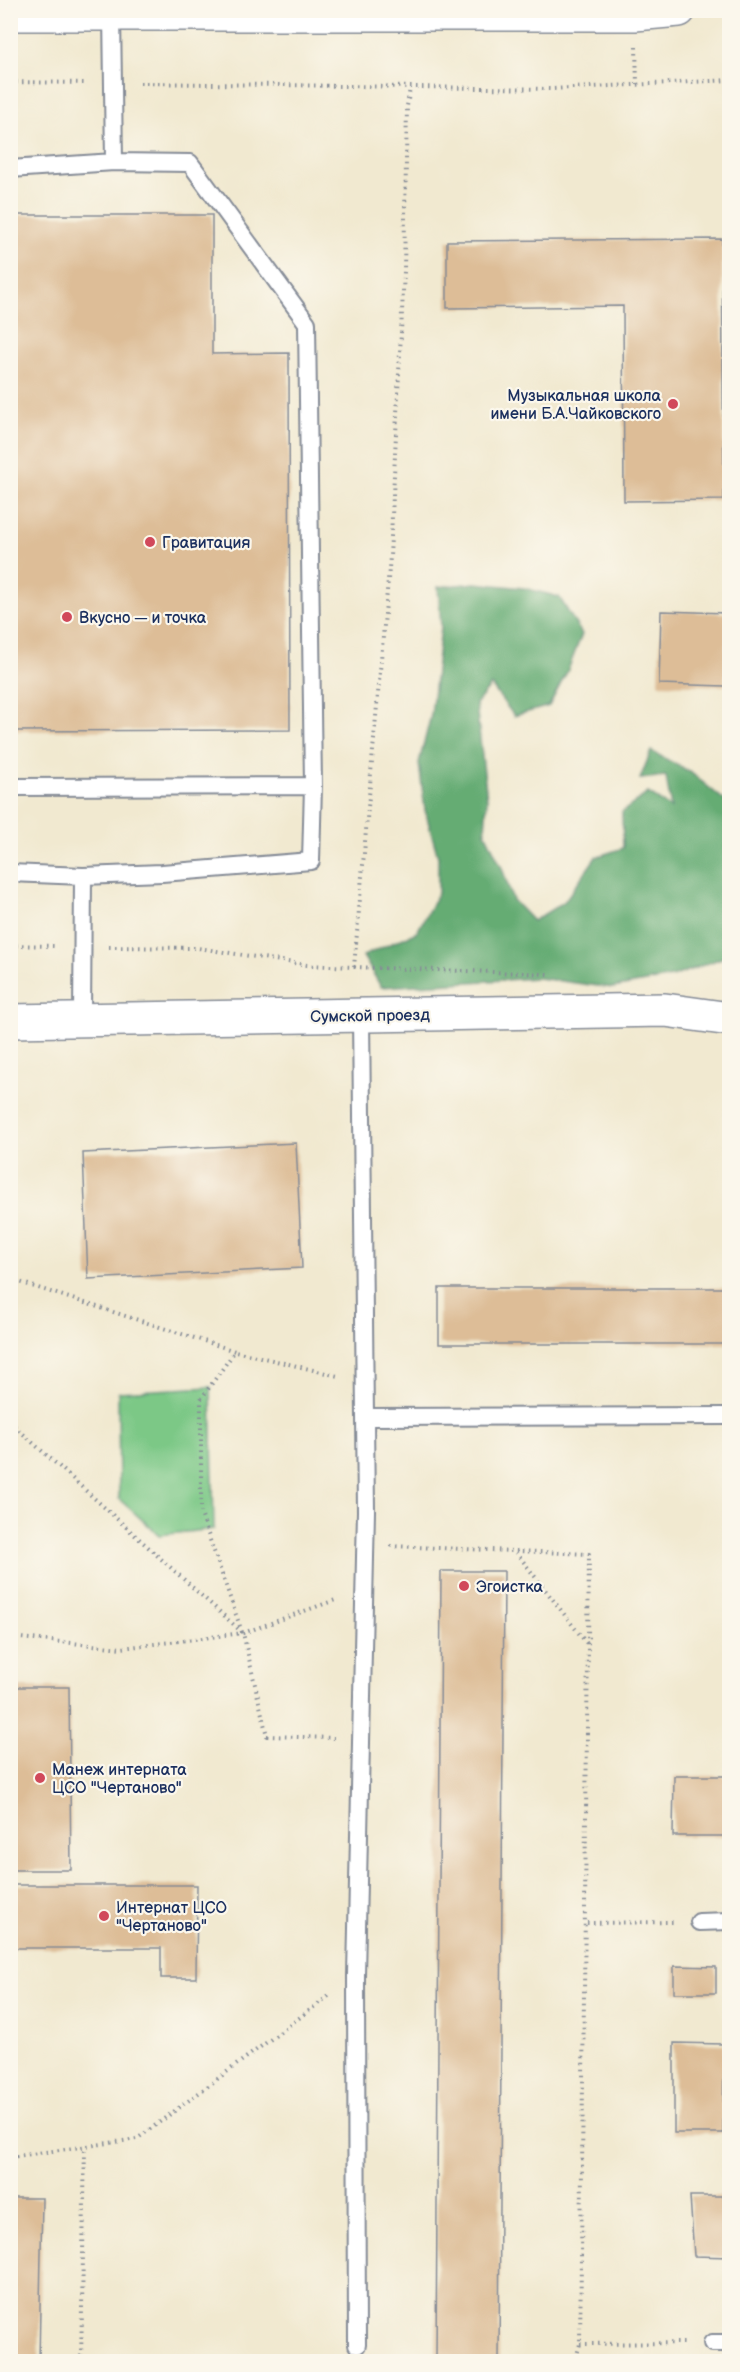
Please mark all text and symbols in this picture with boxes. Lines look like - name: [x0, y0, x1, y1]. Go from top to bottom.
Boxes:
- place label: Музыкальная школа имени Б.А.Чайковского: [490, 387, 662, 424]
- marker: Музыкальная школа имени Б.А.Чайковского: [666, 397, 680, 411]
- place label: Гравитация: [162, 534, 251, 553]
- marker: Гравитация: [143, 535, 157, 549]
- place label: Вкусно — и точка: [79, 609, 207, 628]
- marker: Вкусно — и точка: [60, 610, 74, 624]
- street label: Сумской проезд: [310, 1006, 430, 1027]
- place label: Эгоистка: [476, 1578, 544, 1597]
- marker: Эгоистка: [457, 1579, 471, 1593]
- place label: Манеж интерната ЦСО "Чертаново": [52, 1761, 187, 1798]
- marker: Манеж интерната ЦСО "Чертаново": [33, 1771, 47, 1785]
- place label: Интернат ЦСО "Чертаново": [116, 1899, 228, 1936]
- marker: Интернат ЦСО "Чертаново": [97, 1909, 111, 1923]

